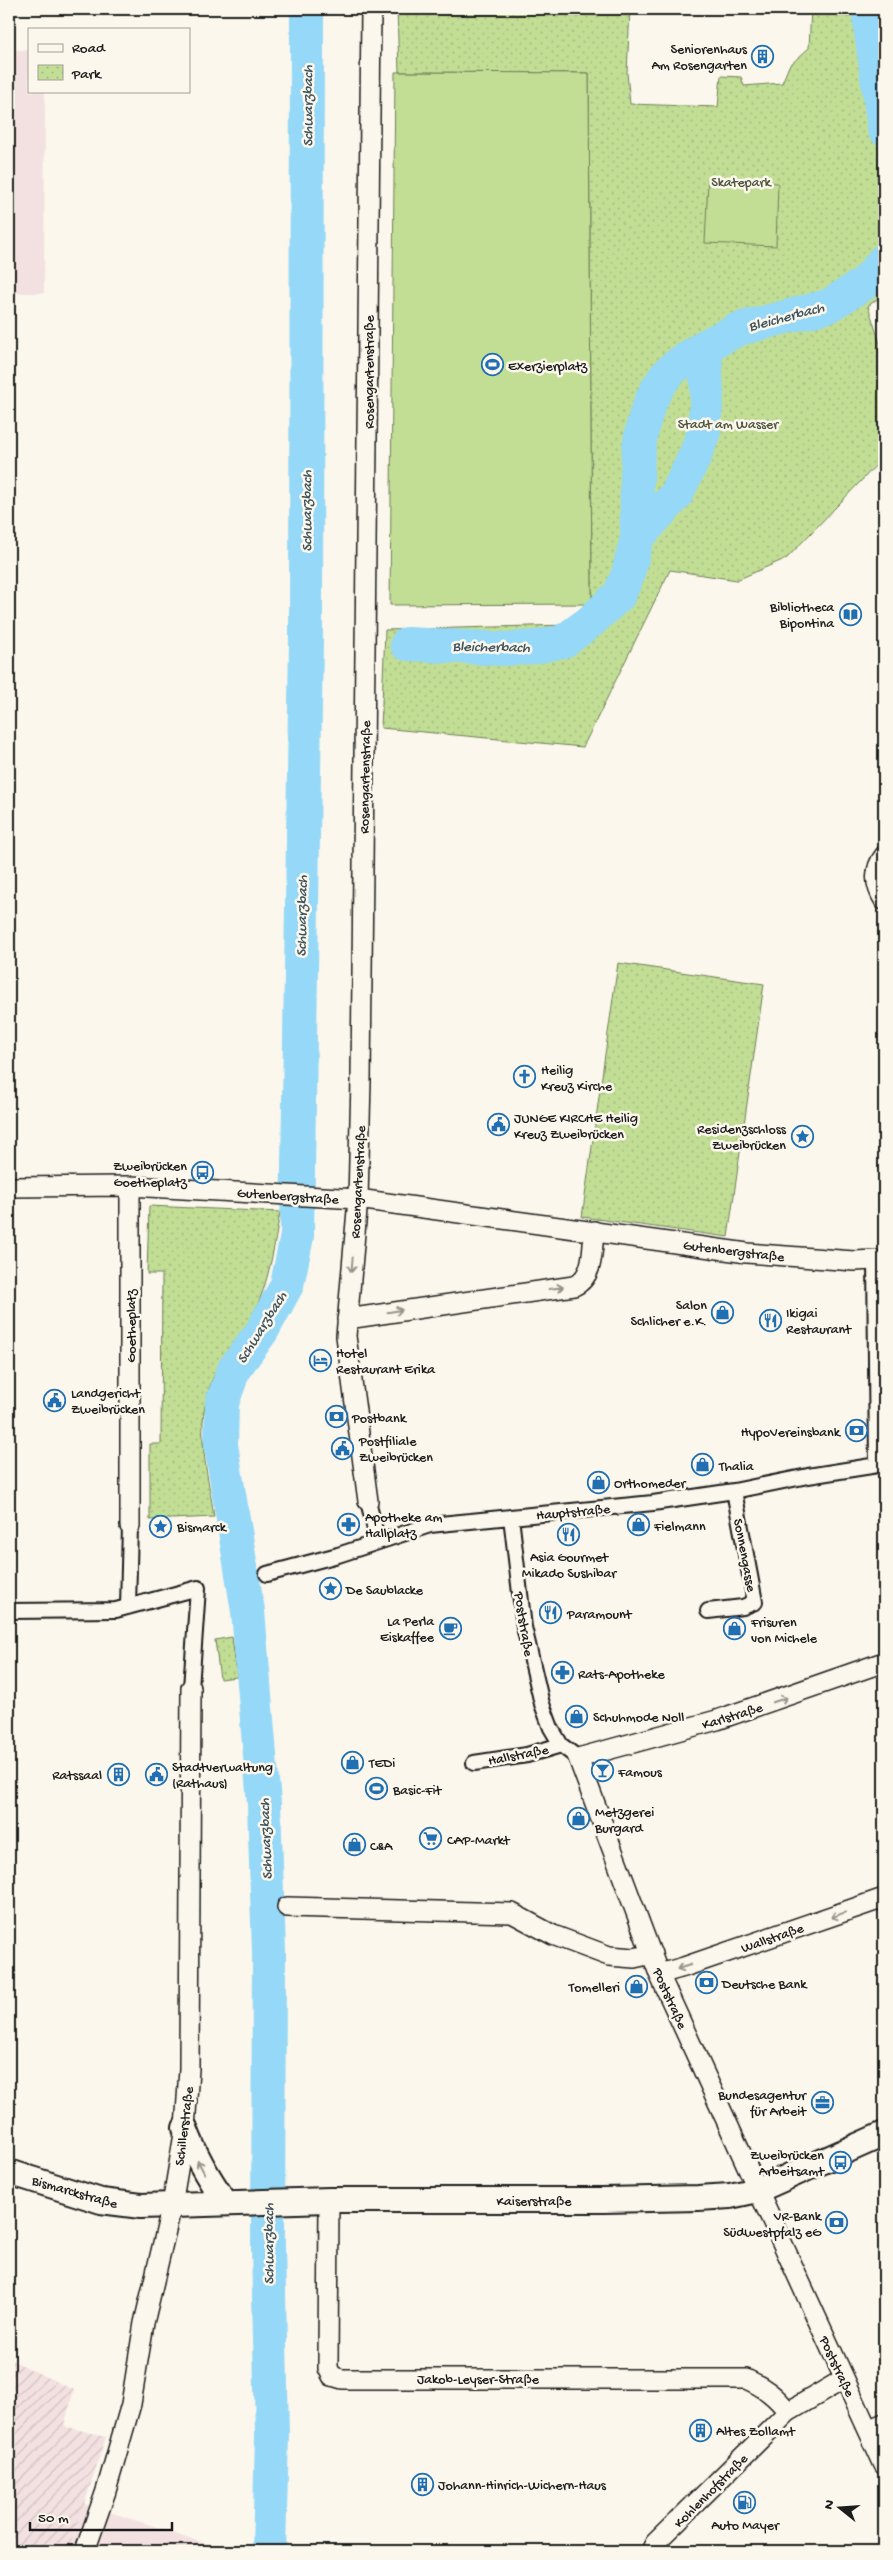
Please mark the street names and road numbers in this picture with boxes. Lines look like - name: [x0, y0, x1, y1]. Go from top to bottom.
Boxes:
- street label: Rosengartenstraße: [362, 315, 379, 429]
- street label: Rosengartenstraße: [357, 720, 376, 834]
- street label: Rosengartenstraße: [348, 1124, 371, 1239]
- street label: Gutenbergstraße: [236, 1185, 340, 1210]
- street label: Gutenbergstraße: [682, 1238, 786, 1267]
- street label: Goetheplatz: [124, 1288, 141, 1363]
- street label: Hauptstraße: [535, 1502, 612, 1525]
- street label: Sonnengasse: [728, 1517, 759, 1594]
- street label: Poststraße: [509, 1590, 536, 1659]
- street label: Karlstraße: [700, 1700, 766, 1735]
- street label: Hallstraße: [487, 1742, 551, 1771]
- street label: Wallstraße: [739, 1920, 807, 1958]
- street label: Poststraße: [647, 1965, 690, 2033]
- street label: Schillerstraße: [172, 2085, 199, 2167]
- street label: Bismarckstraße: [29, 2173, 120, 2214]
- street label: Kaiserstraße: [496, 2194, 572, 2211]
- street label: Poststraße: [814, 2333, 858, 2401]
- street label: Jakob-Leyser-Straße: [417, 2372, 540, 2389]
- street label: Kohlenhofstraße: [671, 2451, 753, 2532]

